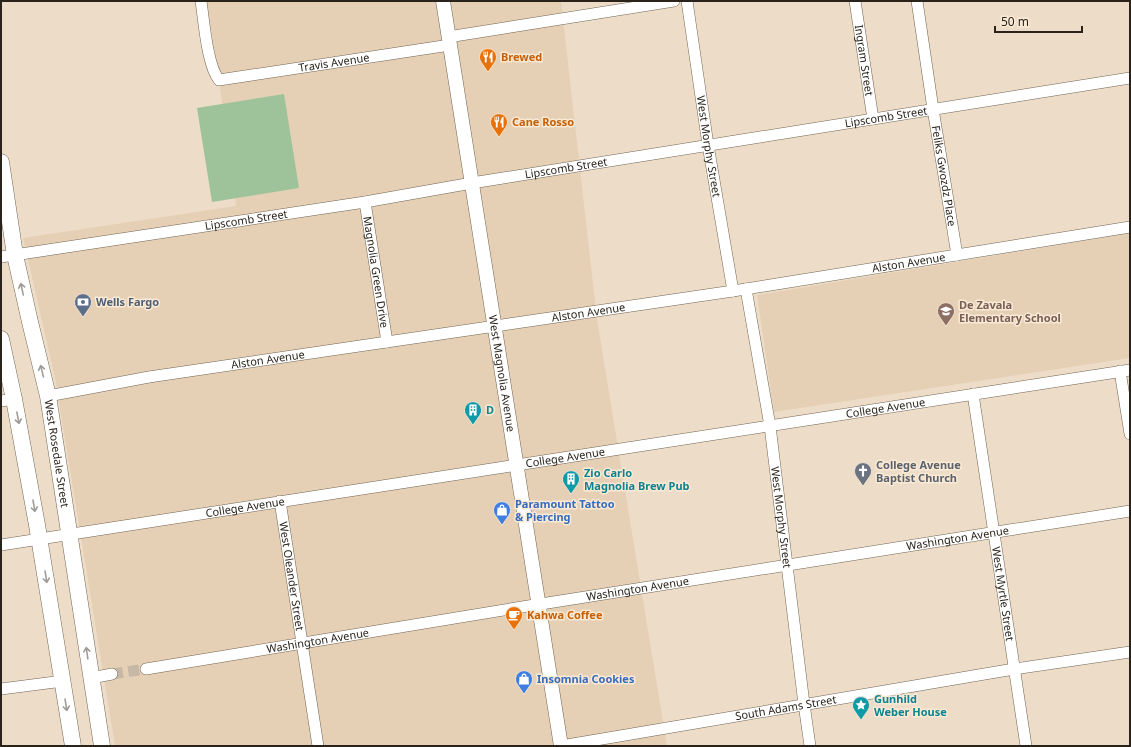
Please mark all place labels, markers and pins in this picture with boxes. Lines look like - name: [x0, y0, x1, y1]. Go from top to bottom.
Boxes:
- restaurant icon: Brewed: [478, 47, 498, 72]
- place label: Brewed: [501, 49, 542, 64]
- restaurant icon: Cane Rosso: [489, 112, 509, 137]
- place label: Cane Rosso: [512, 114, 574, 129]
- bank icon: Wells Fargo: [73, 292, 93, 317]
- place label: Wells Fargo: [96, 294, 159, 309]
- place label: De Zavala Elementary School: [959, 297, 1061, 325]
- school or university icon: De Zavala Elementary School: [936, 301, 956, 326]
- building icon: D: [463, 400, 483, 425]
- place label: D: [486, 402, 494, 417]
- place label: College Avenue Baptist Church: [876, 457, 961, 485]
- church icon: College Avenue Baptist Church: [853, 461, 873, 486]
- place label: Zio Carlo Magnolia Brew Pub: [584, 465, 690, 493]
- building icon: Zio Carlo Magnolia Brew Pub: [561, 469, 581, 494]
- place label: Paramount Tattoo & Piercing: [515, 496, 615, 524]
- shop icon: Paramount Tattoo & Piercing: [492, 500, 512, 525]
- cafe icon: Kahwa Coffee: [504, 605, 524, 630]
- place label: Kahwa Coffee: [527, 607, 603, 622]
- shop icon: Insomnia Cookies: [514, 669, 534, 694]
- place label: Insomnia Cookies: [537, 671, 635, 686]
- place label: Gunhild Weber House: [874, 691, 947, 719]
- place icon: Gunhild Weber House: [851, 695, 871, 720]

